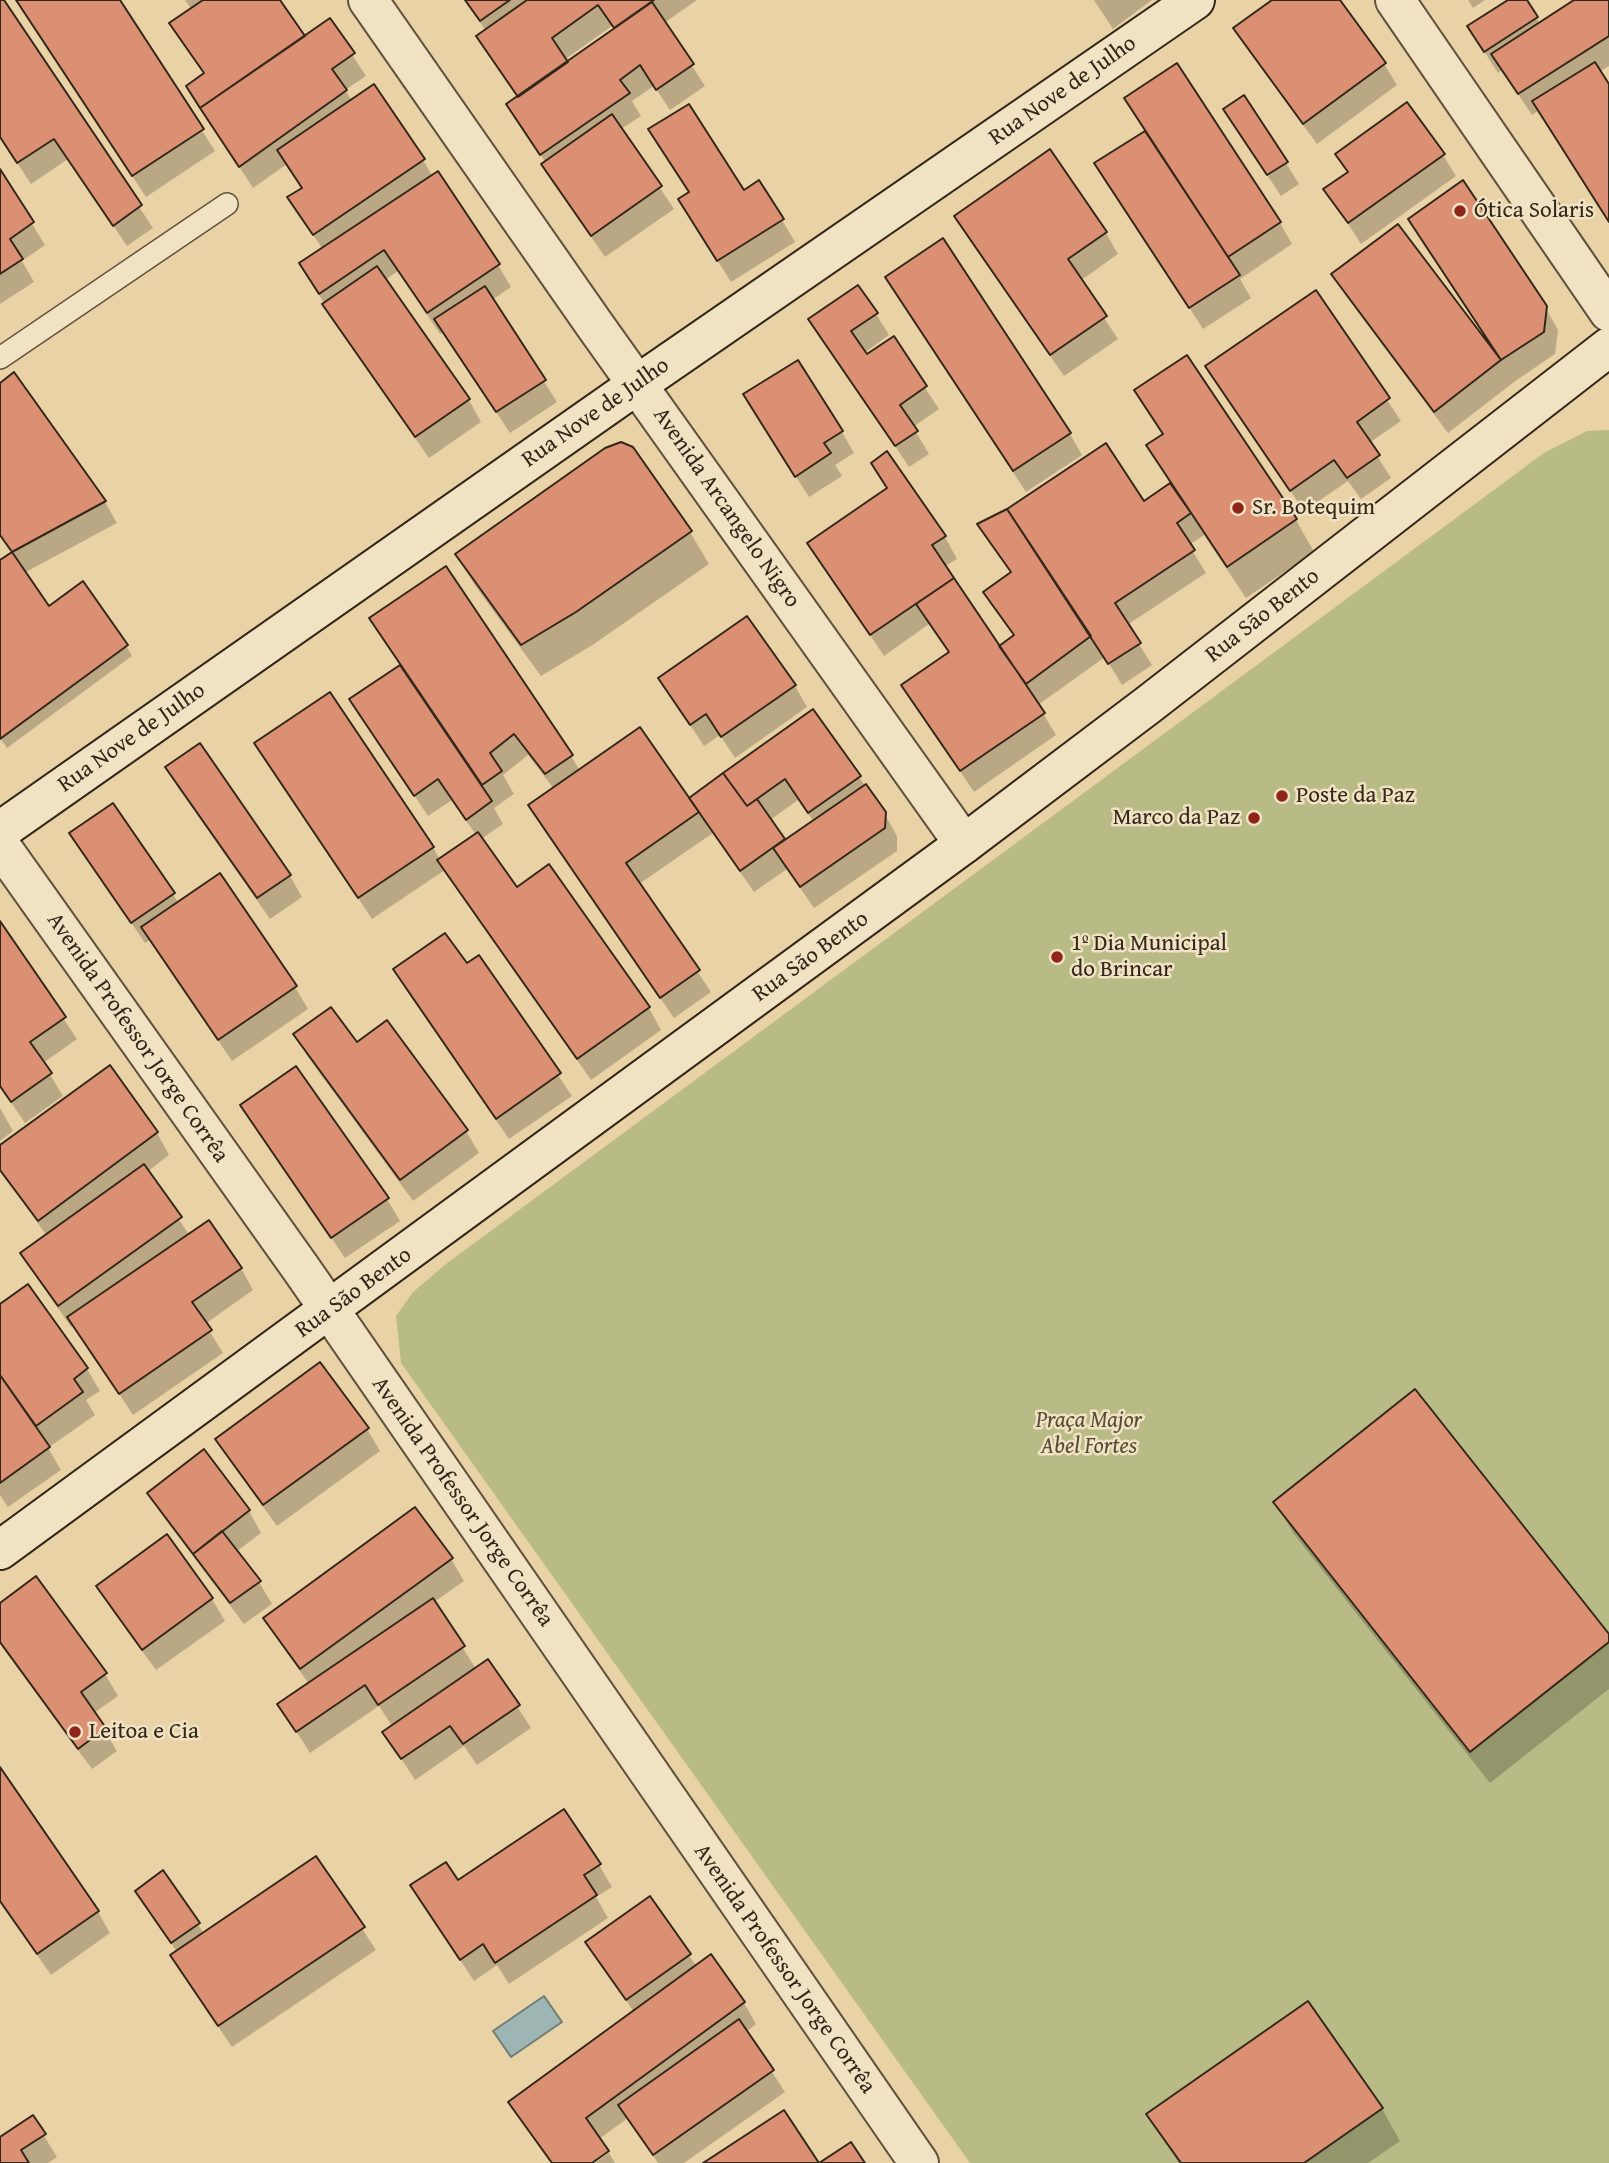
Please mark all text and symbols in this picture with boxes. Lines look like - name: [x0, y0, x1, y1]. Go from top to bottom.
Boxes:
- street label: Rua Nove de Julho: [984, 30, 1142, 152]
- place label: Ótica Solaris: [1474, 197, 1594, 225]
- marker: Ótica Solaris: [1452, 203, 1468, 219]
- street label: Rua Nove de Julho: [517, 352, 675, 474]
- street label: Avenida Arcangelo Nigro: [646, 402, 806, 614]
- place label: Sr. Botequim: [1252, 494, 1375, 522]
- marker: Sr. Botequim: [1230, 500, 1246, 516]
- street label: Rua São Bento: [1200, 563, 1326, 669]
- street label: Rua Nove de Julho: [53, 677, 211, 799]
- place label: Poste da Paz: [1296, 782, 1415, 810]
- marker: Poste da Paz: [1274, 788, 1290, 804]
- place label: Marco da Paz: [1113, 804, 1240, 832]
- marker: Marco da Paz: [1246, 810, 1262, 826]
- street label: Rua São Bento: [747, 906, 875, 1008]
- street label: Avenida Professor Jorge Corrêa: [40, 908, 234, 1168]
- place label: 1º Dia Municipal do Brincar: [1071, 930, 1227, 984]
- marker: 1º Dia Municipal do Brincar: [1049, 949, 1065, 965]
- street label: Rua São Bento: [290, 1242, 418, 1344]
- street label: Avenida Professor Jorge Corrêa: [365, 1372, 559, 1632]
- park label: Praça Major Abel Fortes: [1036, 1407, 1142, 1461]
- place label: Leitoa e Cia: [89, 1718, 199, 1746]
- marker: Leitoa e Cia: [67, 1724, 83, 1740]
- street label: Avenida Professor Jorge Corrêa: [687, 1839, 881, 2099]

